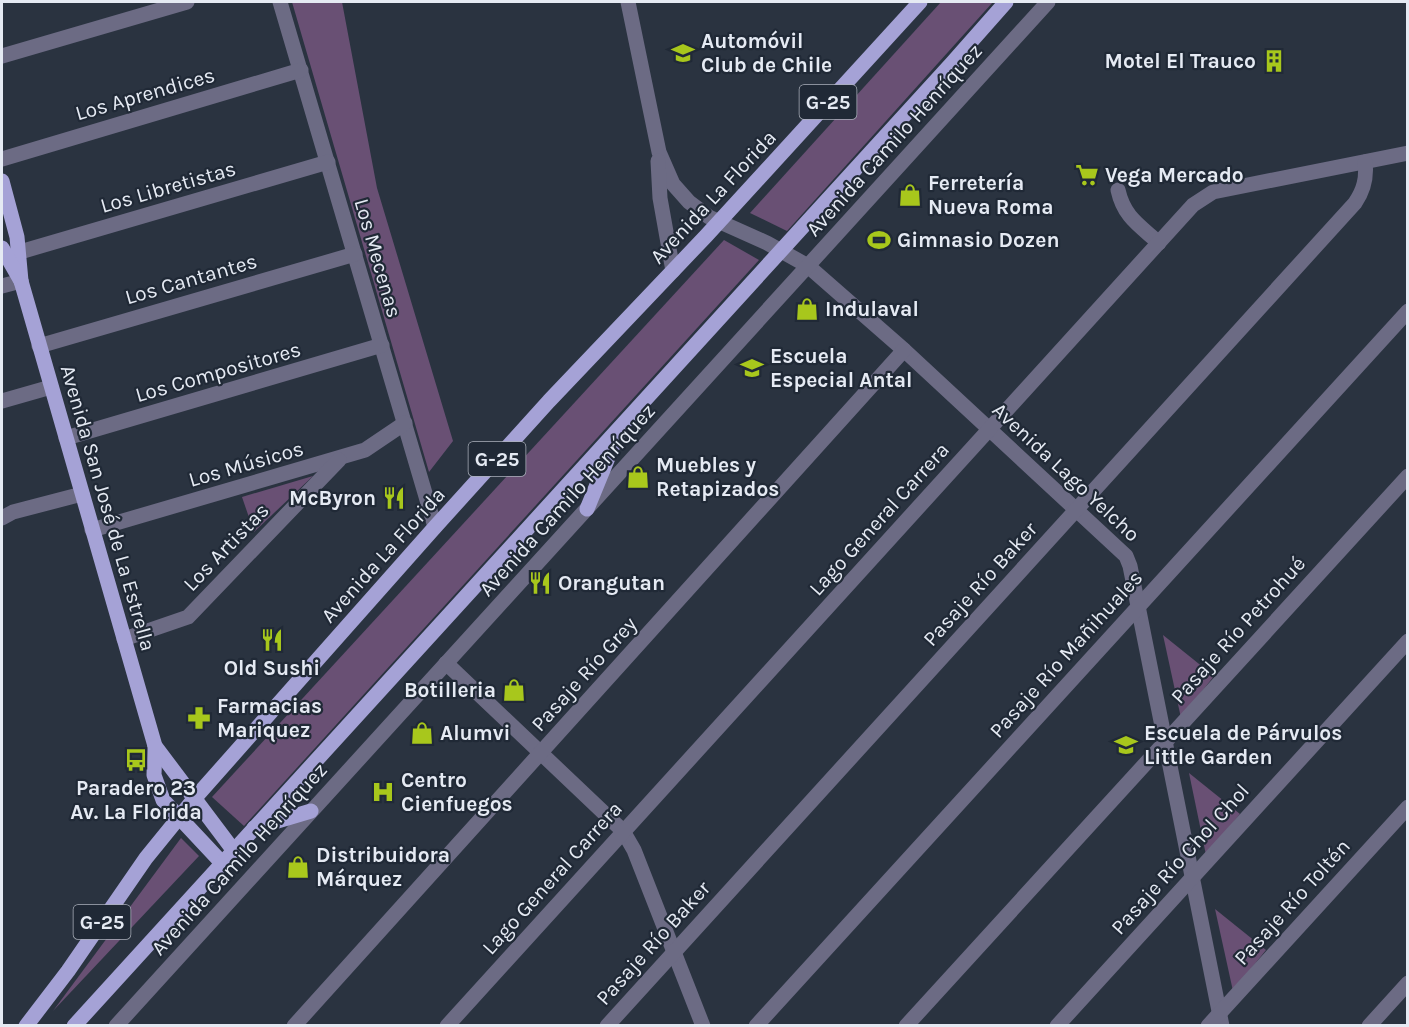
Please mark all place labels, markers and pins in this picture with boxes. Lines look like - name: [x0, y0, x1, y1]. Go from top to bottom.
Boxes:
- place label: Automóvil Club de Chile: [701, 29, 832, 77]
- school or university icon: Automóvil Club de Chile: [670, 40, 696, 66]
- building icon: Motel El Trauco: [1261, 48, 1287, 74]
- place label: Motel El Trauco: [1105, 49, 1256, 73]
- supermarket icon: Vega Mercado: [1074, 162, 1100, 188]
- place label: Vega Mercado: [1105, 163, 1244, 187]
- place label: Ferretería Nueva Roma: [928, 171, 1053, 219]
- shop icon: Ferretería Nueva Roma: [897, 182, 923, 208]
- sports icon: Gimnasio Dozen: [866, 227, 892, 253]
- place label: Gimnasio Dozen: [897, 228, 1059, 252]
- shop icon: Indulaval: [794, 296, 820, 322]
- place label: Indulaval: [825, 297, 919, 321]
- place label: Escuela Especial Antal: [770, 344, 913, 392]
- school or university icon: Escuela Especial Antal: [739, 355, 765, 381]
- place label: Muebles y Retapizados: [656, 453, 779, 501]
- shop icon: Muebles y Retapizados: [625, 464, 651, 490]
- restaurant icon: McByron: [381, 485, 407, 511]
- place label: McByron: [289, 486, 376, 510]
- restaurant icon: Orangutan: [527, 570, 553, 596]
- place label: Orangutan: [558, 571, 665, 595]
- restaurant icon: Old Sushi: [259, 627, 285, 653]
- place label: Old Sushi: [224, 656, 320, 680]
- shop icon: Botilleria: [501, 677, 527, 703]
- place label: Botilleria: [404, 678, 496, 702]
- place label: Farmacias Mariquez: [217, 694, 322, 743]
- pharmacy icon: Farmacias Mariquez: [186, 705, 212, 731]
- shop icon: Alumvi: [409, 720, 435, 746]
- place label: Alumvi: [440, 721, 510, 745]
- place label: Escuela de Párvulos Little Garden: [1144, 721, 1342, 769]
- school or university icon: Escuela de Párvulos Little Garden: [1113, 732, 1139, 758]
- bus stop icon: Paradero 23 Av. La Florida: [123, 747, 149, 773]
- place label: Centro Cienfuegos: [401, 768, 513, 816]
- place label: Paradero 23 Av. La Florida: [70, 776, 202, 824]
- hospital icon: Centro Cienfuegos: [370, 779, 396, 805]
- place label: Distribuidora Márquez: [316, 843, 450, 892]
- shop icon: Distribuidora Márquez: [285, 854, 311, 880]

